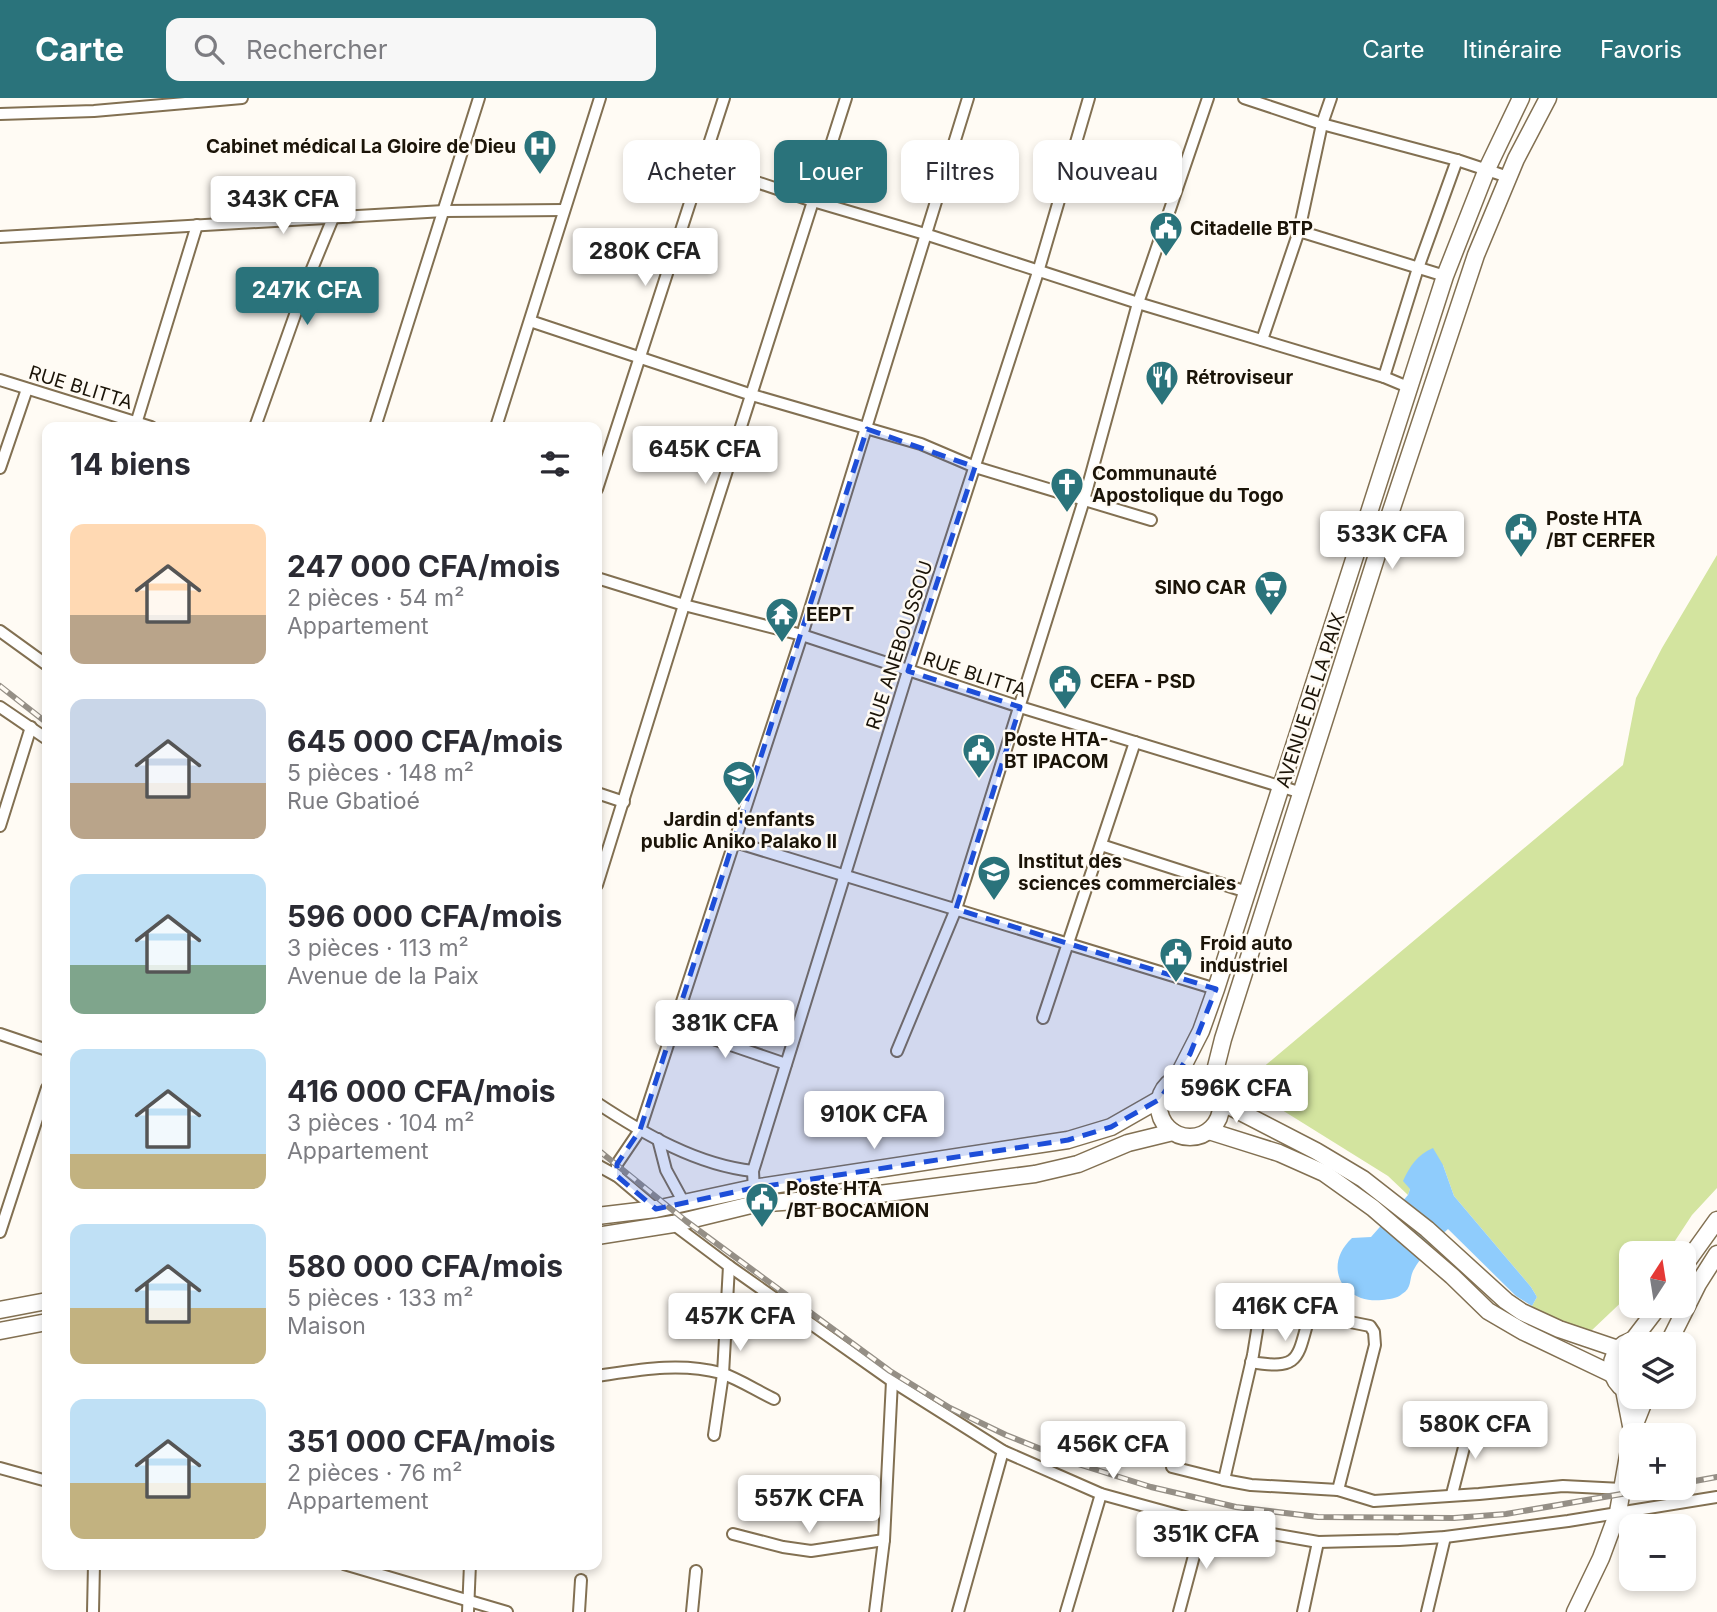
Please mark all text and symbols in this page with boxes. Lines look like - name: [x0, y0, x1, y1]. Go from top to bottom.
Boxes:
- search box: [166, 18, 656, 81]
- text: Carte: [35, 29, 124, 69]
- icon: search: [190, 30, 228, 68]
- text: Rechercher: [246, 34, 388, 65]
- text: Carte: [1362, 35, 1424, 64]
- text: Itinéraire: [1462, 35, 1562, 64]
- text: Favoris: [1600, 35, 1682, 64]
- hospital icon: Cabinet médical La Gloire de Dieu: [521, 127, 559, 176]
- place label: Cabinet médical La Gloire de Dieu: [206, 135, 516, 158]
- chip: Acheter: [623, 140, 760, 203]
- chip: Louer: [774, 140, 887, 203]
- chip: Filtres: [901, 140, 1019, 203]
- chip: Nouveau: [1033, 140, 1182, 203]
- pin: 343K CFA: [211, 176, 355, 236]
- text: 343K CFA: [227, 185, 339, 213]
- public building icon: Citadelle BTP: [1147, 209, 1185, 258]
- place label: Citadelle BTP: [1190, 217, 1313, 240]
- pin: 280K CFA: [573, 228, 717, 288]
- text: 280K CFA: [589, 237, 701, 265]
- pin: 247K CFA: [235, 268, 379, 327]
- text: 247K CFA: [252, 276, 362, 304]
- restaurant icon: Rétroviseur: [1143, 358, 1181, 407]
- street label: RUE BLITTA: [26, 361, 136, 414]
- place label: Rétroviseur: [1186, 366, 1293, 389]
- pin: 645K CFA: [633, 426, 777, 486]
- text: 645K CFA: [649, 435, 761, 463]
- icon: filters: [536, 445, 574, 483]
- text: 14 biens: [70, 446, 191, 482]
- place label: Communauté Apostolique du Togo: [1092, 462, 1284, 507]
- church icon: Communauté Apostolique du Togo: [1048, 465, 1086, 514]
- place label: Poste HTA /BT CERFER: [1546, 507, 1656, 552]
- public building icon: Poste HTA /BT CERFER: [1502, 510, 1540, 559]
- pin: 533K CFA: [1320, 512, 1464, 571]
- text: 533K CFA: [1336, 520, 1448, 548]
- text: 247 000 CFA/mois: [287, 548, 560, 584]
- icon: home: [126, 552, 210, 636]
- street label: RUE ANEBOUSSOU: [861, 558, 938, 732]
- supermarket icon: SINO CAR: [1252, 568, 1290, 617]
- place label: SINO CAR: [1154, 576, 1247, 599]
- text: 2 pièces · 54 m²: [287, 584, 464, 612]
- temple icon: EEPT: [763, 595, 801, 644]
- place label: EEPT: [806, 603, 854, 626]
- street label: AVENUE DE LA PAIX: [1271, 609, 1350, 791]
- text: Appartement: [287, 612, 429, 640]
- street label: RUE BLITTA: [920, 647, 1029, 702]
- public building icon: CEFA - PSD: [1046, 662, 1084, 711]
- place label: CEFA - PSD: [1090, 670, 1196, 693]
- text: 645 000 CFA/mois: [287, 723, 563, 759]
- icon: home: [126, 727, 210, 811]
- place label: Poste HTA- BT IPACOM: [1004, 728, 1109, 773]
- public building icon: Poste HTA- BT IPACOM: [960, 731, 998, 780]
- school or university icon: Jardin d'enfants public Aniko Palako II: [720, 758, 758, 807]
- text: 5 pièces · 148 m²: [287, 759, 474, 787]
- text: Rue Gbatioé: [287, 787, 420, 815]
- place label: Jardin d'enfants public Aniko Palako II: [641, 808, 837, 853]
- place label: Institut des sciences commerciales: [1018, 850, 1236, 895]
- school or university icon: Institut des sciences commerciales: [975, 853, 1013, 902]
- text: 596 000 CFA/mois: [287, 898, 562, 934]
- icon: home: [126, 902, 210, 986]
- place label: Froid auto industriel: [1200, 932, 1293, 977]
- text: 3 pièces · 113 m²: [287, 934, 469, 962]
- public building icon: Froid auto industriel: [1157, 935, 1195, 984]
- text: Avenue de la Paix: [287, 962, 479, 990]
- pin: 381K CFA: [653, 1000, 797, 1060]
- text: 381K CFA: [671, 1009, 779, 1037]
- pin: 596K CFA: [1164, 1066, 1308, 1125]
- text: 416 000 CFA/mois: [287, 1073, 556, 1109]
- text: 596K CFA: [1180, 1074, 1292, 1102]
- icon: home: [126, 1077, 210, 1161]
- pin: 910K CFA: [802, 1091, 946, 1151]
- text: 910K CFA: [820, 1100, 928, 1128]
- text: 3 pièces · 104 m²: [287, 1109, 475, 1137]
- text: Appartement: [287, 1137, 429, 1165]
- place label: Poste HTA /BT BOCAMION: [786, 1177, 929, 1222]
- public building icon: Poste HTA /BT BOCAMION: [743, 1180, 781, 1229]
- north arrow: [1619, 1241, 1696, 1318]
- map controls: [1619, 1241, 1696, 1591]
- text: 580 000 CFA/mois: [287, 1248, 563, 1284]
- icon: home: [126, 1252, 210, 1336]
- text: 5 pièces · 133 m²: [287, 1284, 473, 1312]
- pin: 416K CFA: [1213, 1284, 1357, 1343]
- text: 416K CFA: [1231, 1292, 1339, 1320]
- pin: 457K CFA: [668, 1294, 812, 1353]
- text: 457K CFA: [684, 1302, 796, 1330]
- text: Maison: [287, 1312, 366, 1340]
- button: layers: [1619, 1332, 1696, 1409]
- pin: 580K CFA: [1403, 1402, 1547, 1461]
- text: 580K CFA: [1419, 1410, 1531, 1438]
- pin: 456K CFA: [1041, 1422, 1185, 1481]
- text: 351 000 CFA/mois: [287, 1423, 556, 1459]
- button: +: [1619, 1423, 1696, 1500]
- icon: home: [126, 1427, 210, 1511]
- text: 456K CFA: [1057, 1430, 1169, 1458]
- text: 2 pièces · 76 m²: [287, 1459, 463, 1487]
- pin: 557K CFA: [737, 1476, 881, 1535]
- text: 557K CFA: [754, 1484, 864, 1512]
- text: Appartement: [287, 1487, 429, 1515]
- pin: 351K CFA: [1134, 1512, 1278, 1571]
- button: −: [1619, 1514, 1696, 1591]
- text: 351K CFA: [1152, 1520, 1260, 1548]

